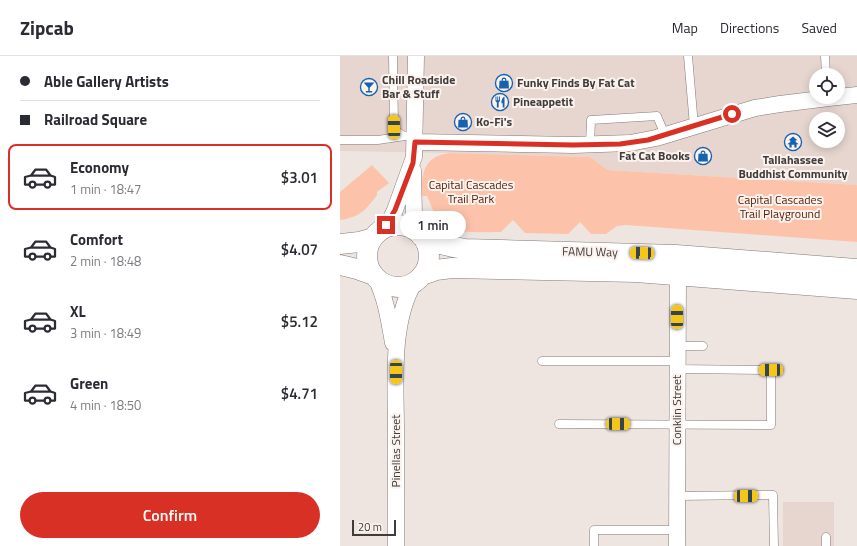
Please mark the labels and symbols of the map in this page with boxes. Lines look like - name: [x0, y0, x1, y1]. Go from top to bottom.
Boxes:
- place label: Chill Roadside Bar & Stuff: [382, 70, 455, 103]
- shop icon: Funky Finds By Fat Cat: [494, 73, 514, 93]
- place label: Funky Finds By Fat Cat: [517, 73, 635, 92]
- bar icon: Chill Roadside Bar & Stuff: [359, 77, 379, 97]
- restaurant icon: Pineappetit: [490, 92, 510, 112]
- place label: Pineappetit: [513, 92, 574, 111]
- route start: [723, 105, 741, 123]
- shop icon: Ko-Fi's: [453, 112, 473, 132]
- place label: Ko-Fi's: [476, 112, 513, 131]
- car: [388, 115, 400, 139]
- temple icon: Tallahassee Buddhist Community: [783, 132, 803, 152]
- place label: Fat Cat Books: [619, 146, 690, 165]
- shop icon: Fat Cat Books: [693, 146, 713, 166]
- place label: Tallahassee Buddhist Community: [738, 150, 848, 183]
- park label: Capital Cascades Trail Park: [429, 175, 514, 208]
- park label: Capital Cascades Trail Playground: [738, 190, 823, 223]
- callout: 1 min: [400, 211, 466, 239]
- route end: [377, 216, 395, 234]
- street label: FAMU Way: [562, 242, 618, 261]
- car: [630, 247, 654, 259]
- car: [671, 305, 683, 329]
- car: [390, 360, 402, 384]
- car: [759, 364, 783, 376]
- street label: Conklin Street: [667, 374, 686, 445]
- street label: Pinellas Street: [386, 414, 405, 487]
- car: [606, 418, 630, 430]
- car: [734, 490, 758, 502]
- scale bar: [352, 518, 396, 537]

